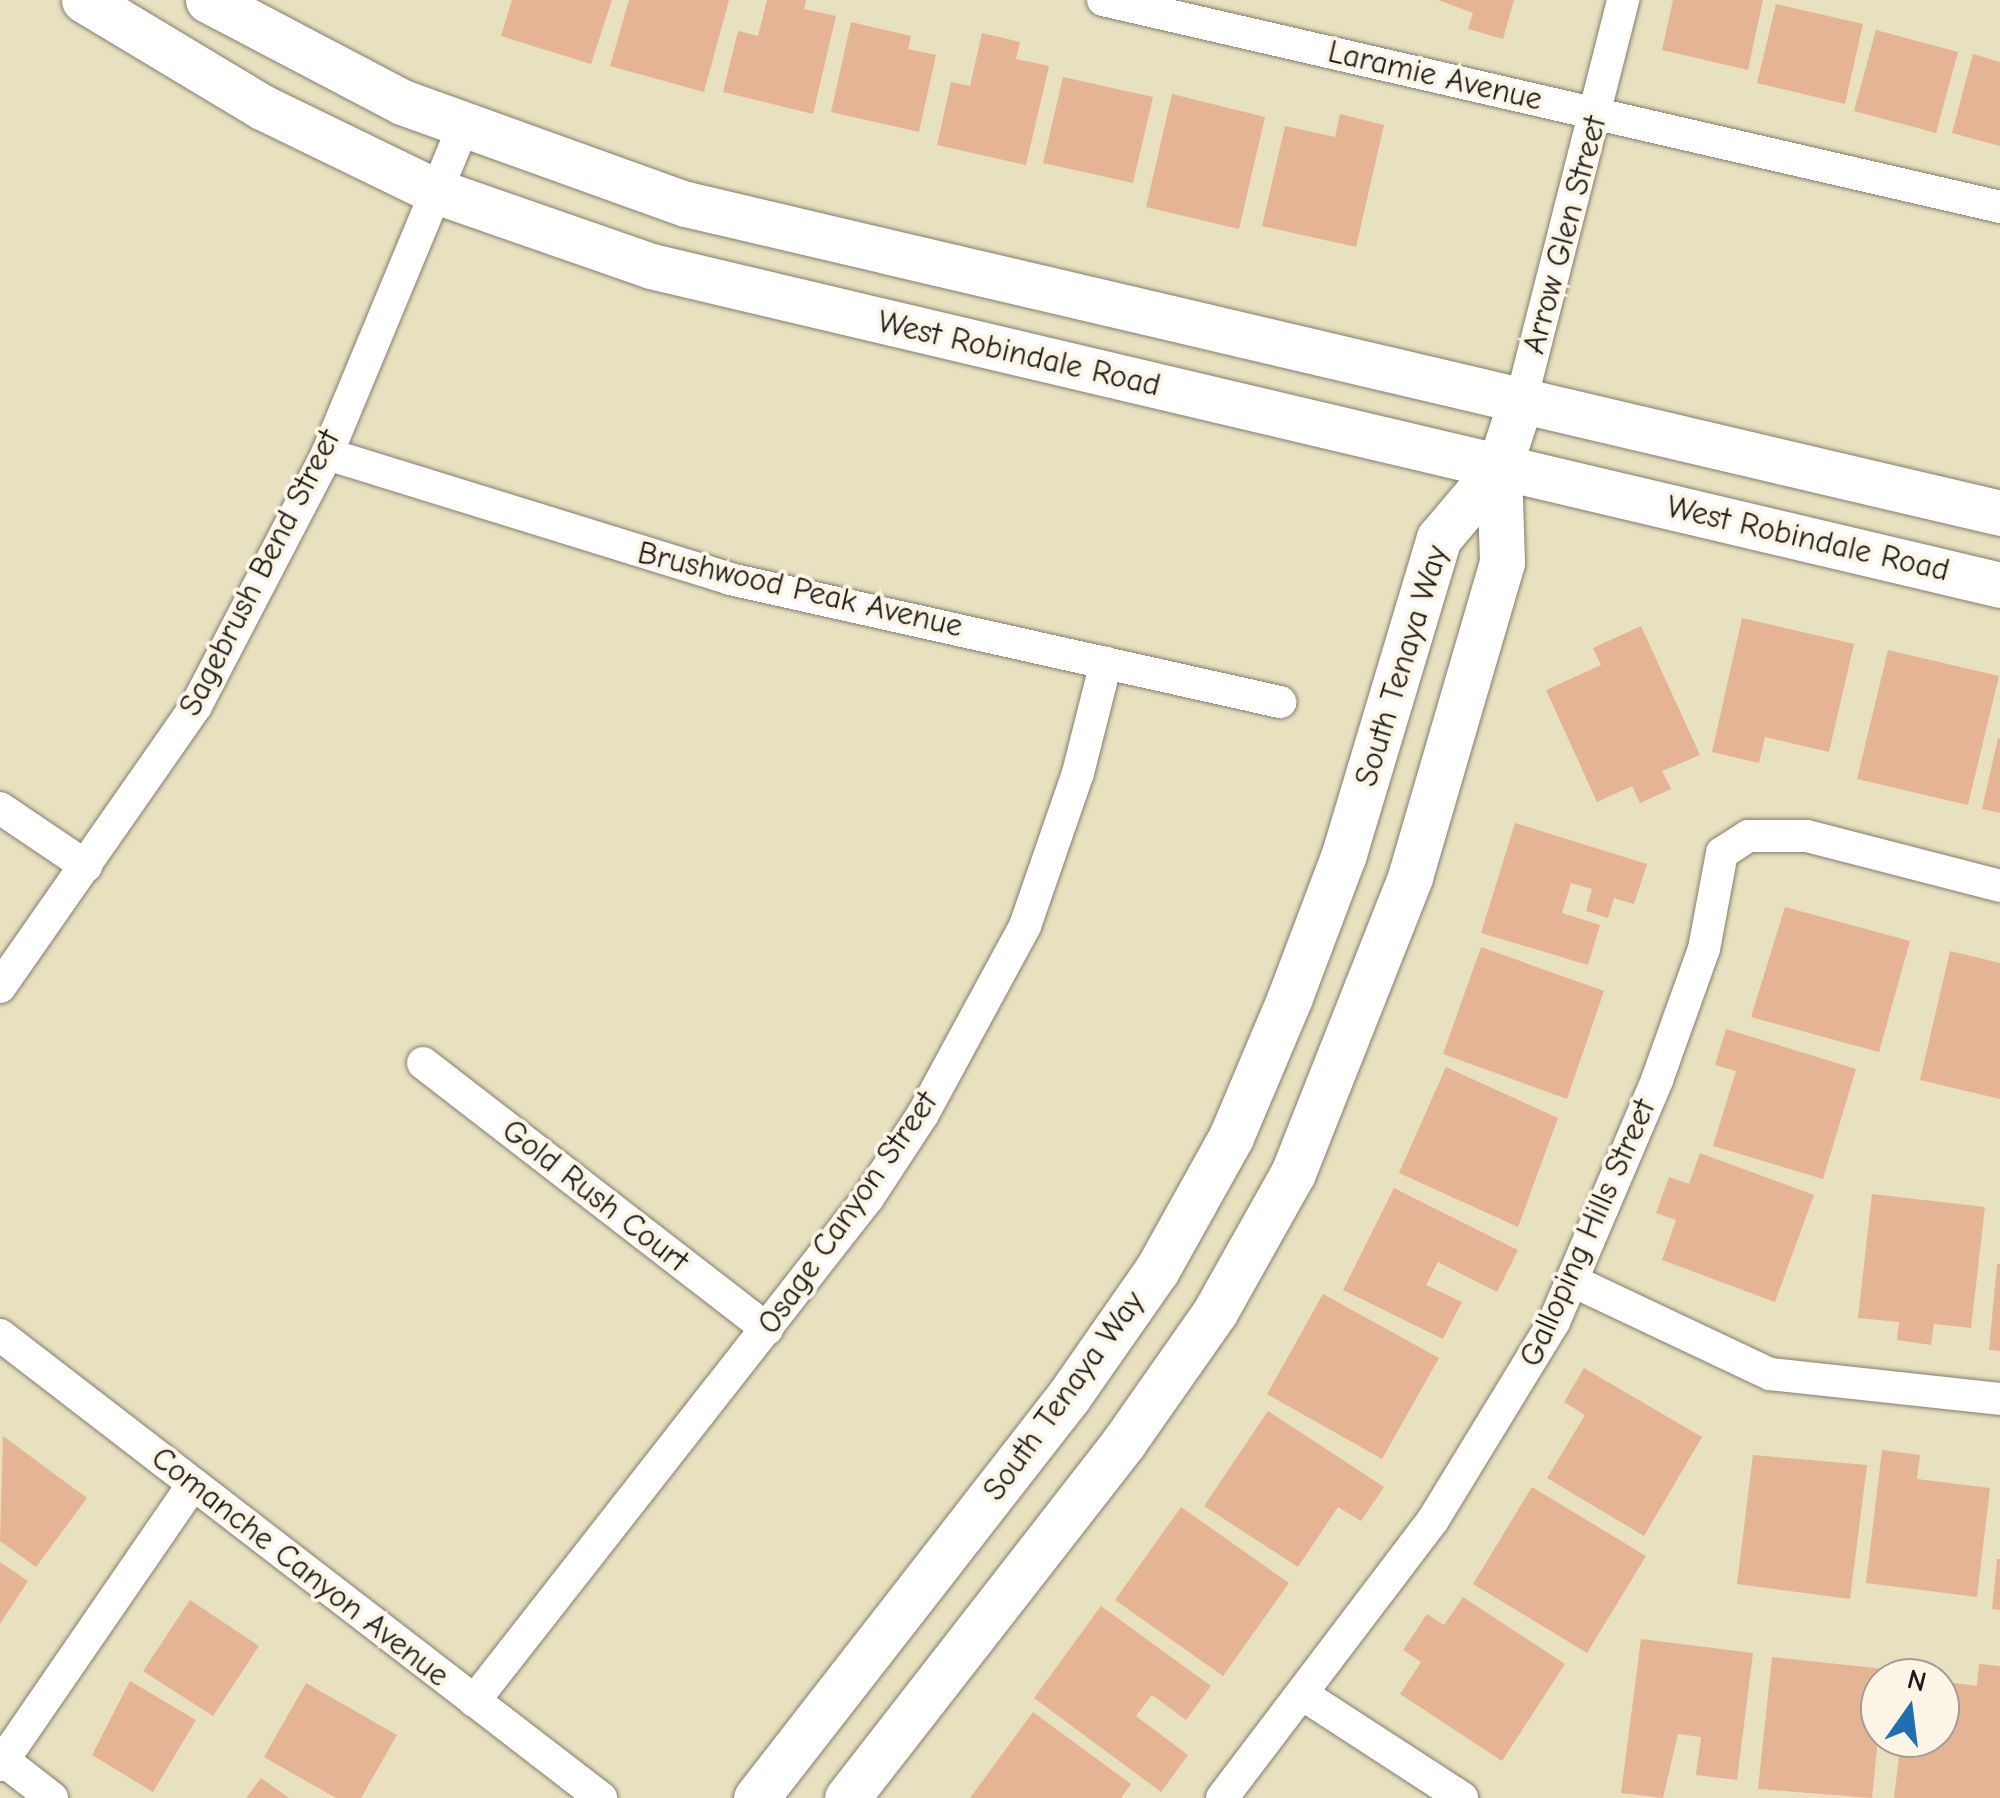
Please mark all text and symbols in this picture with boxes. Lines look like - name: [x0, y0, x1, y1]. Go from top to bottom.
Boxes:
- street label: Laramie Avenue: [1324, 33, 1546, 119]
- street label: Arrow Glen Street: [1515, 112, 1615, 358]
- street label: West Robindale Road: [874, 303, 1164, 405]
- street label: Sagebrush Bend Street: [171, 424, 349, 722]
- street label: West Robindale Road: [1663, 488, 1953, 590]
- street label: Brushwood Peak Avenue: [634, 534, 966, 646]
- street label: South Tenaya Way: [1347, 541, 1457, 791]
- street label: Osage Canyon Street: [750, 1084, 946, 1342]
- street label: Galloping Hills Street: [1512, 1093, 1664, 1373]
- street label: Gold Rush Court: [494, 1111, 696, 1281]
- street label: South Tenaya Way: [975, 1284, 1153, 1508]
- street label: Comanche Canyon Avenue: [144, 1439, 456, 1695]
- north arrow: [1860, 1658, 1960, 1758]
- text: N: [1904, 1663, 1929, 1699]

